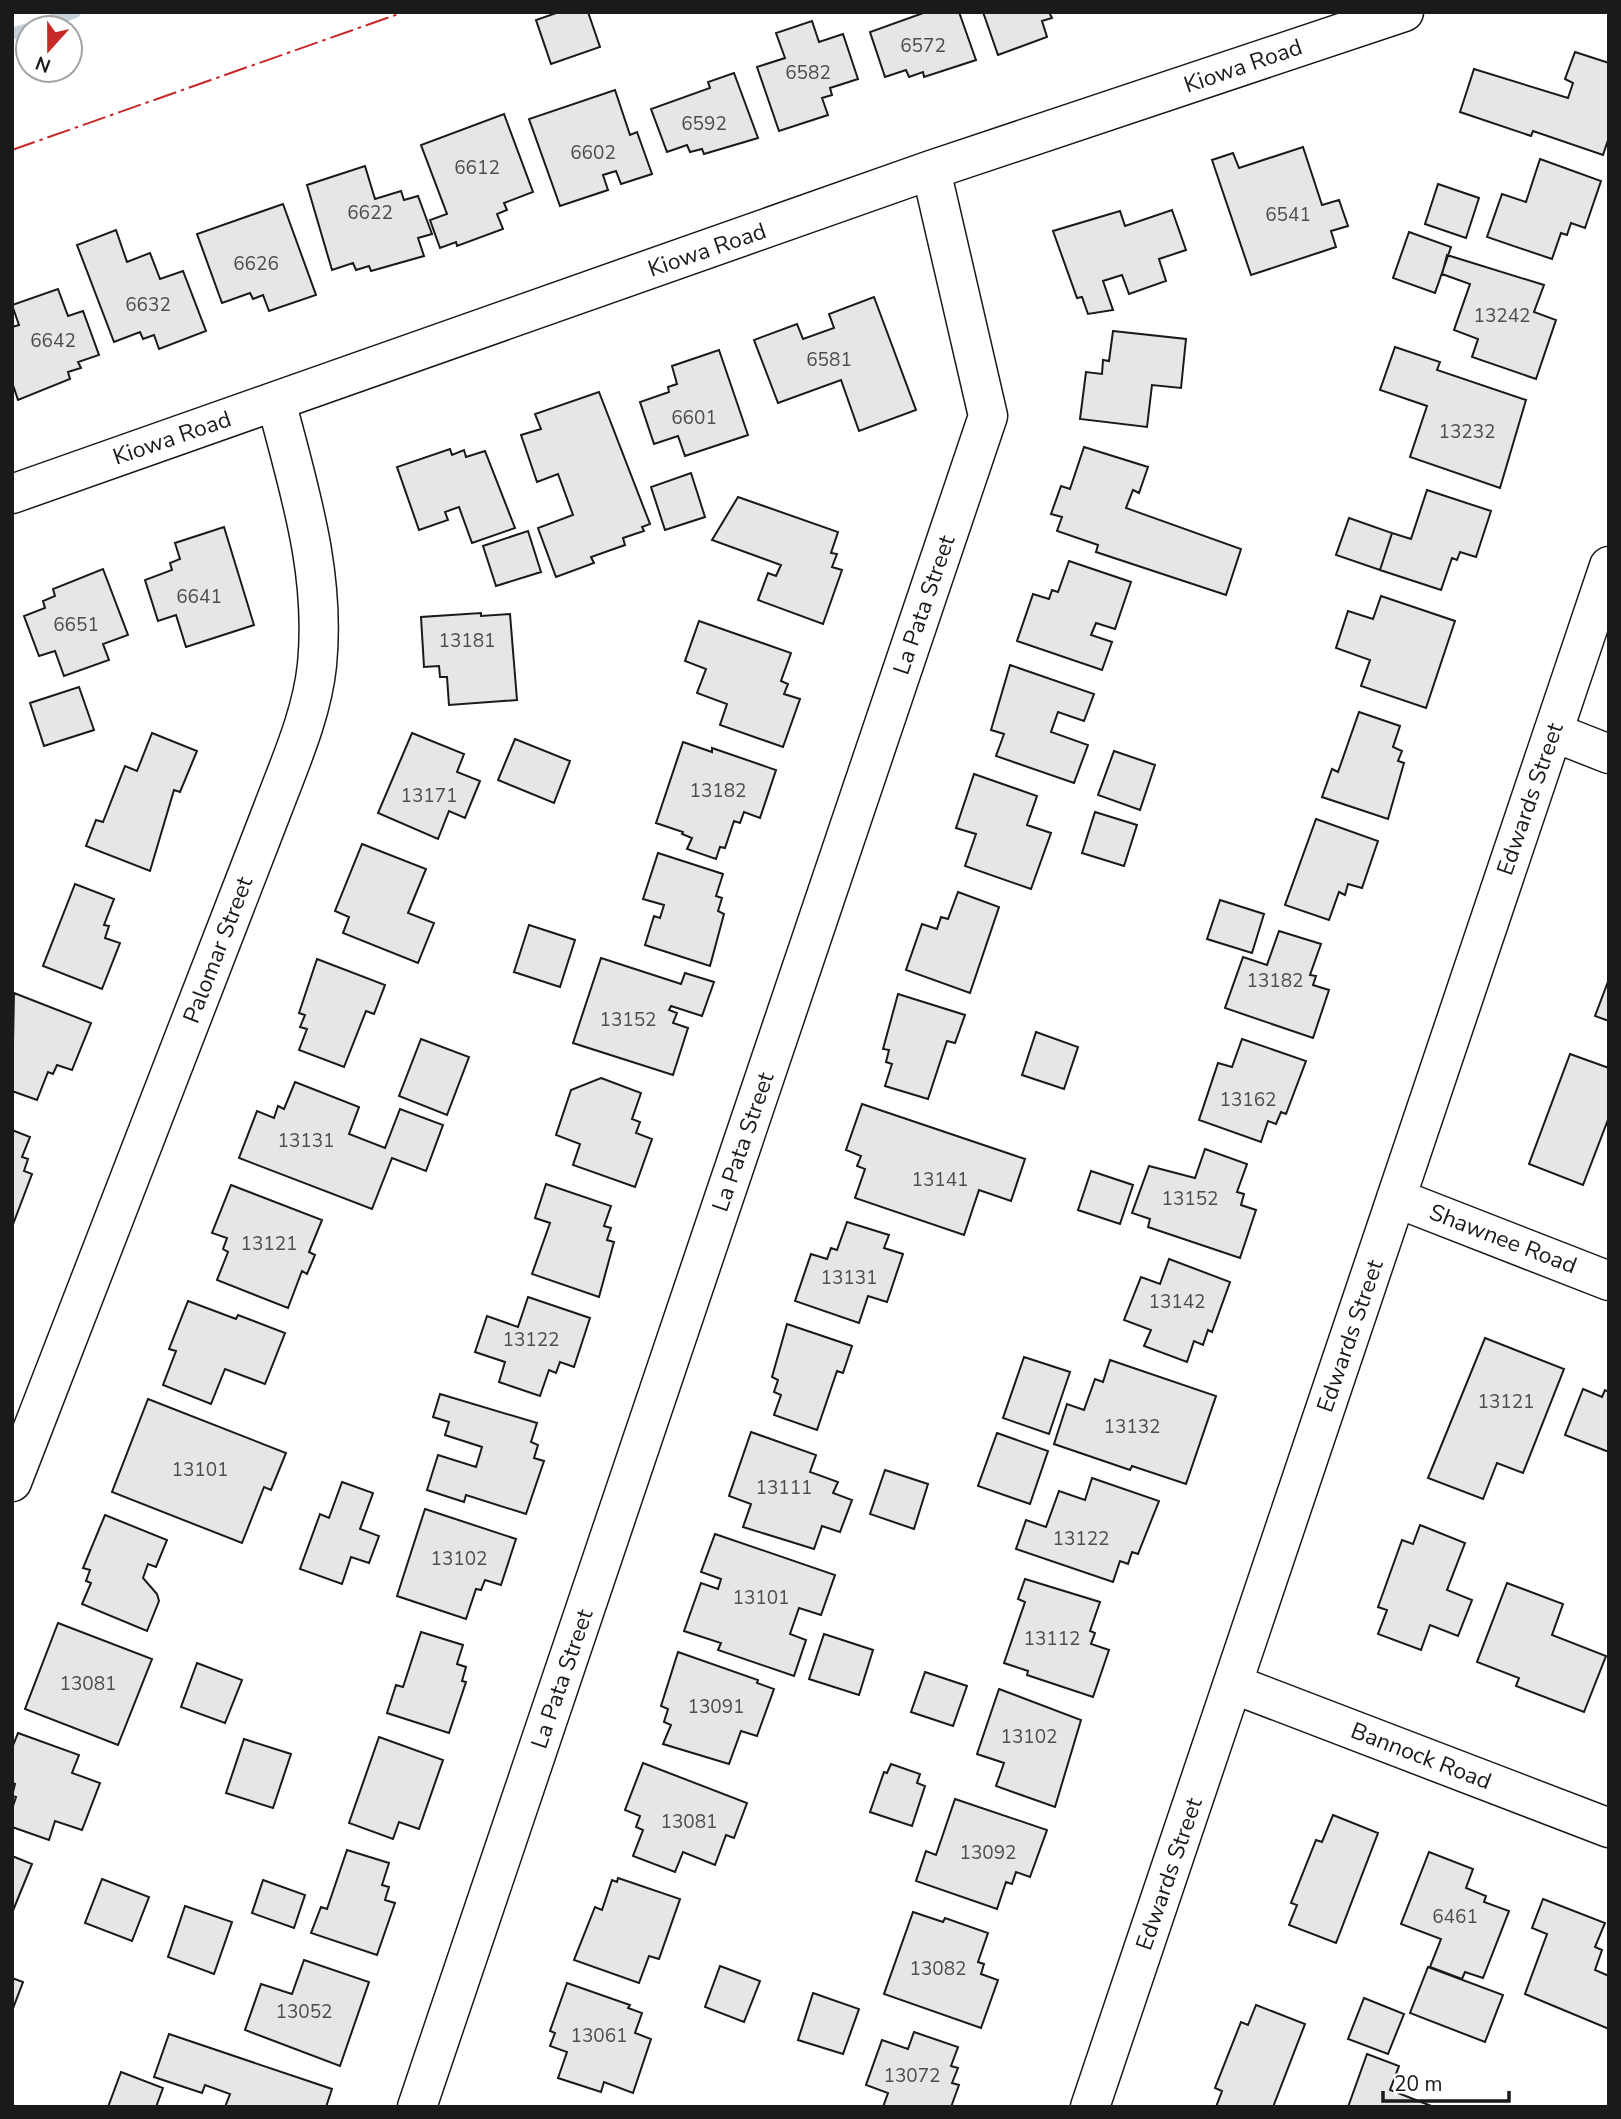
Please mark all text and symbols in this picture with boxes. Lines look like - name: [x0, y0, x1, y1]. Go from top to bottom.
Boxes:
- north arrow: [14, 14, 84, 84]
- street label: Kiowa Road: [1180, 31, 1306, 101]
- house number: 6572: [900, 33, 946, 59]
- text: N: [32, 49, 55, 79]
- house number: 6582: [785, 60, 831, 86]
- house number: 6592: [681, 111, 727, 137]
- house number: 6602: [570, 140, 616, 166]
- house number: 6612: [454, 155, 500, 181]
- house number: 6622: [347, 200, 393, 226]
- house number: 6541: [1265, 202, 1311, 228]
- street label: Kiowa Road: [644, 215, 770, 285]
- house number: 6626: [233, 251, 279, 277]
- house number: 6632: [125, 292, 171, 318]
- house number: 13242: [1473, 303, 1531, 329]
- house number: 6642: [30, 328, 76, 354]
- house number: 6581: [806, 347, 852, 373]
- street label: Kiowa Road: [109, 403, 235, 473]
- house number: 6601: [671, 405, 717, 431]
- house number: 13232: [1438, 419, 1496, 445]
- street label: La Pata Street: [886, 530, 963, 679]
- house number: 6641: [176, 584, 222, 610]
- house number: 6651: [53, 612, 99, 638]
- house number: 13181: [438, 628, 496, 654]
- street label: Edwards Street: [1489, 718, 1571, 879]
- house number: 13182: [689, 778, 747, 804]
- house number: 13171: [400, 783, 458, 809]
- street label: Palomar Street: [176, 871, 260, 1028]
- house number: 13182: [1246, 968, 1304, 994]
- house number: 13152: [599, 1007, 657, 1033]
- street label: La Pata Street: [705, 1067, 782, 1216]
- house number: 13162: [1219, 1087, 1277, 1113]
- house number: 13131: [277, 1128, 335, 1154]
- house number: 13141: [911, 1167, 969, 1193]
- house number: 13152: [1161, 1186, 1219, 1212]
- street label: Shawnee Road: [1425, 1197, 1581, 1281]
- house number: 13121: [240, 1231, 298, 1257]
- street label: Edwards Street: [1309, 1255, 1391, 1416]
- house number: 13131: [820, 1265, 878, 1291]
- house number: 13142: [1148, 1289, 1206, 1315]
- house number: 13122: [502, 1327, 560, 1353]
- house number: 13121: [1477, 1389, 1535, 1415]
- house number: 13132: [1103, 1414, 1161, 1440]
- house number: 13101: [171, 1457, 229, 1483]
- house number: 13111: [755, 1475, 813, 1501]
- house number: 13122: [1052, 1526, 1110, 1552]
- house number: 13102: [430, 1546, 488, 1572]
- house number: 13101: [732, 1585, 790, 1611]
- street label: La Pata Street: [524, 1604, 601, 1753]
- house number: 13112: [1023, 1626, 1081, 1652]
- house number: 13081: [59, 1671, 117, 1697]
- house number: 13091: [687, 1694, 745, 1720]
- street label: Bannock Road: [1346, 1715, 1496, 1797]
- house number: 13102: [1000, 1724, 1058, 1750]
- street label: Edwards Street: [1128, 1793, 1210, 1954]
- house number: 13081: [660, 1809, 718, 1835]
- house number: 13092: [959, 1840, 1017, 1866]
- house number: 6461: [1432, 1904, 1478, 1930]
- house number: 13082: [909, 1956, 967, 1982]
- house number: 13052: [275, 1999, 333, 2025]
- house number: 13061: [570, 2023, 628, 2049]
- scale bar: [1383, 2060, 1509, 2104]
- house number: 13072: [883, 2063, 941, 2089]
- text: 20 m: [1394, 2070, 1443, 2098]

